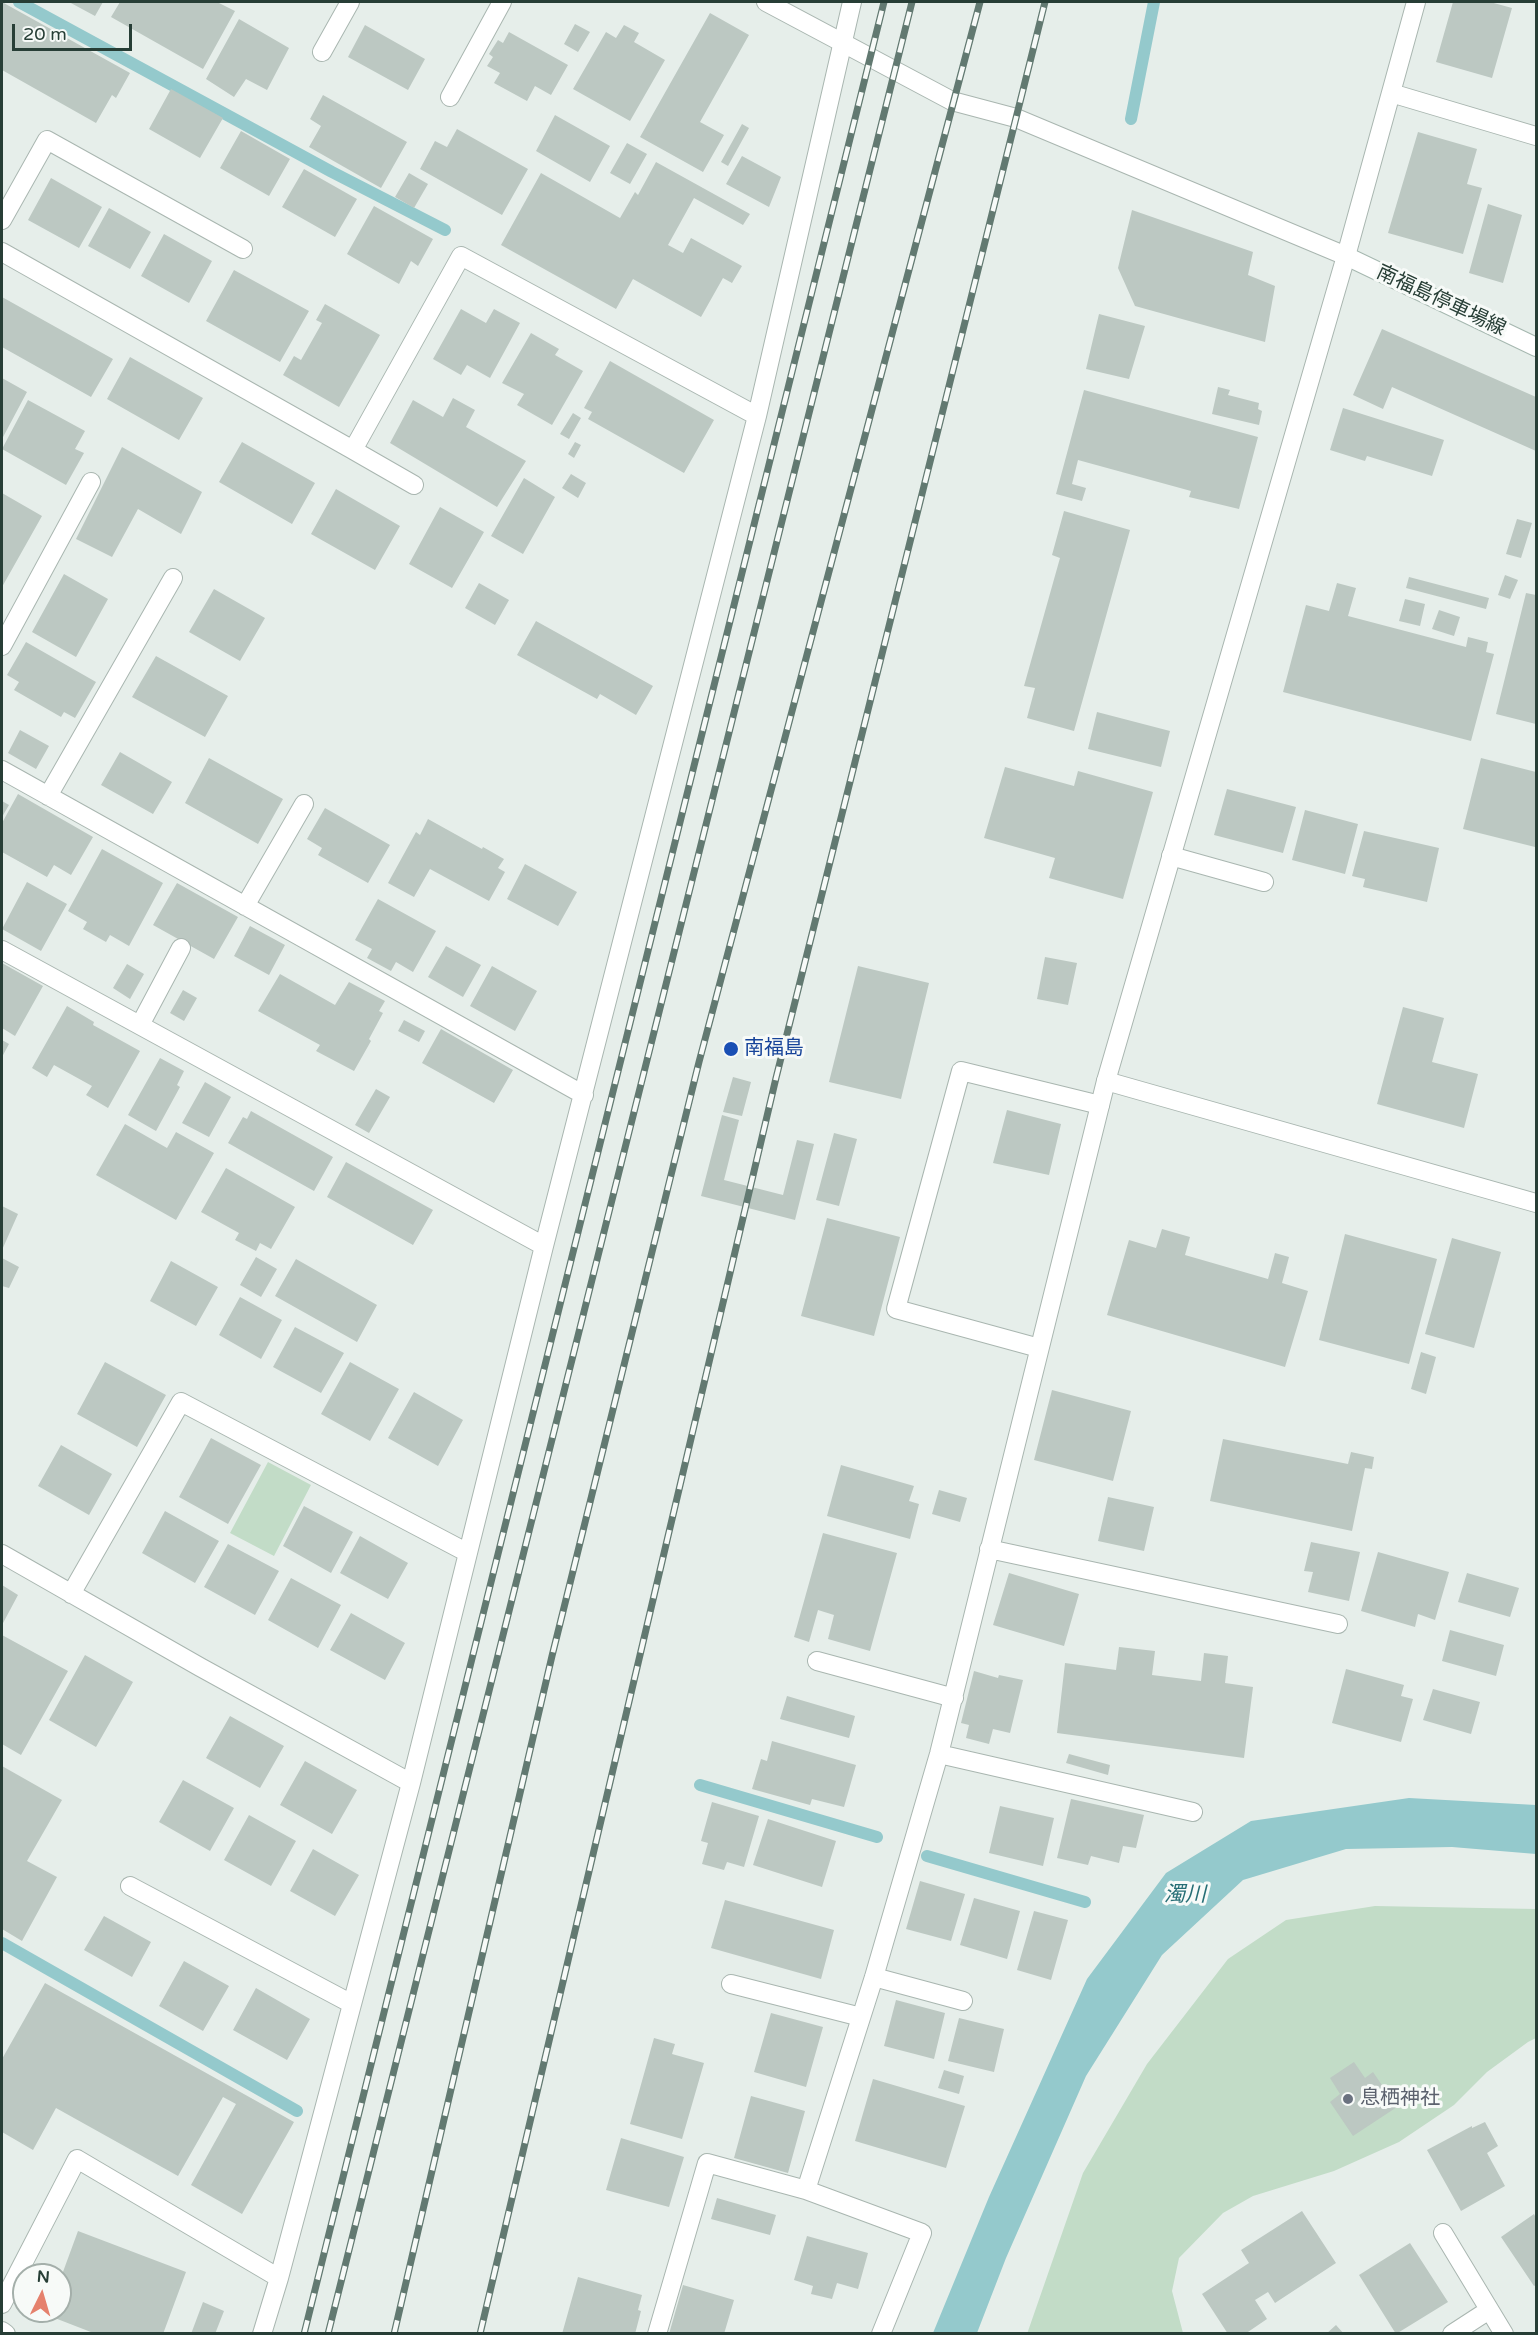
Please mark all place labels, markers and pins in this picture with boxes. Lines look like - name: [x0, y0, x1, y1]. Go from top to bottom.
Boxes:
- place label: 南福島: [744, 1037, 804, 1061]
- marker: 南福島: [722, 1040, 740, 1058]
- place label: 息栖神社: [1360, 2087, 1440, 2111]
- marker: 息栖神社: [1341, 2092, 1355, 2106]

